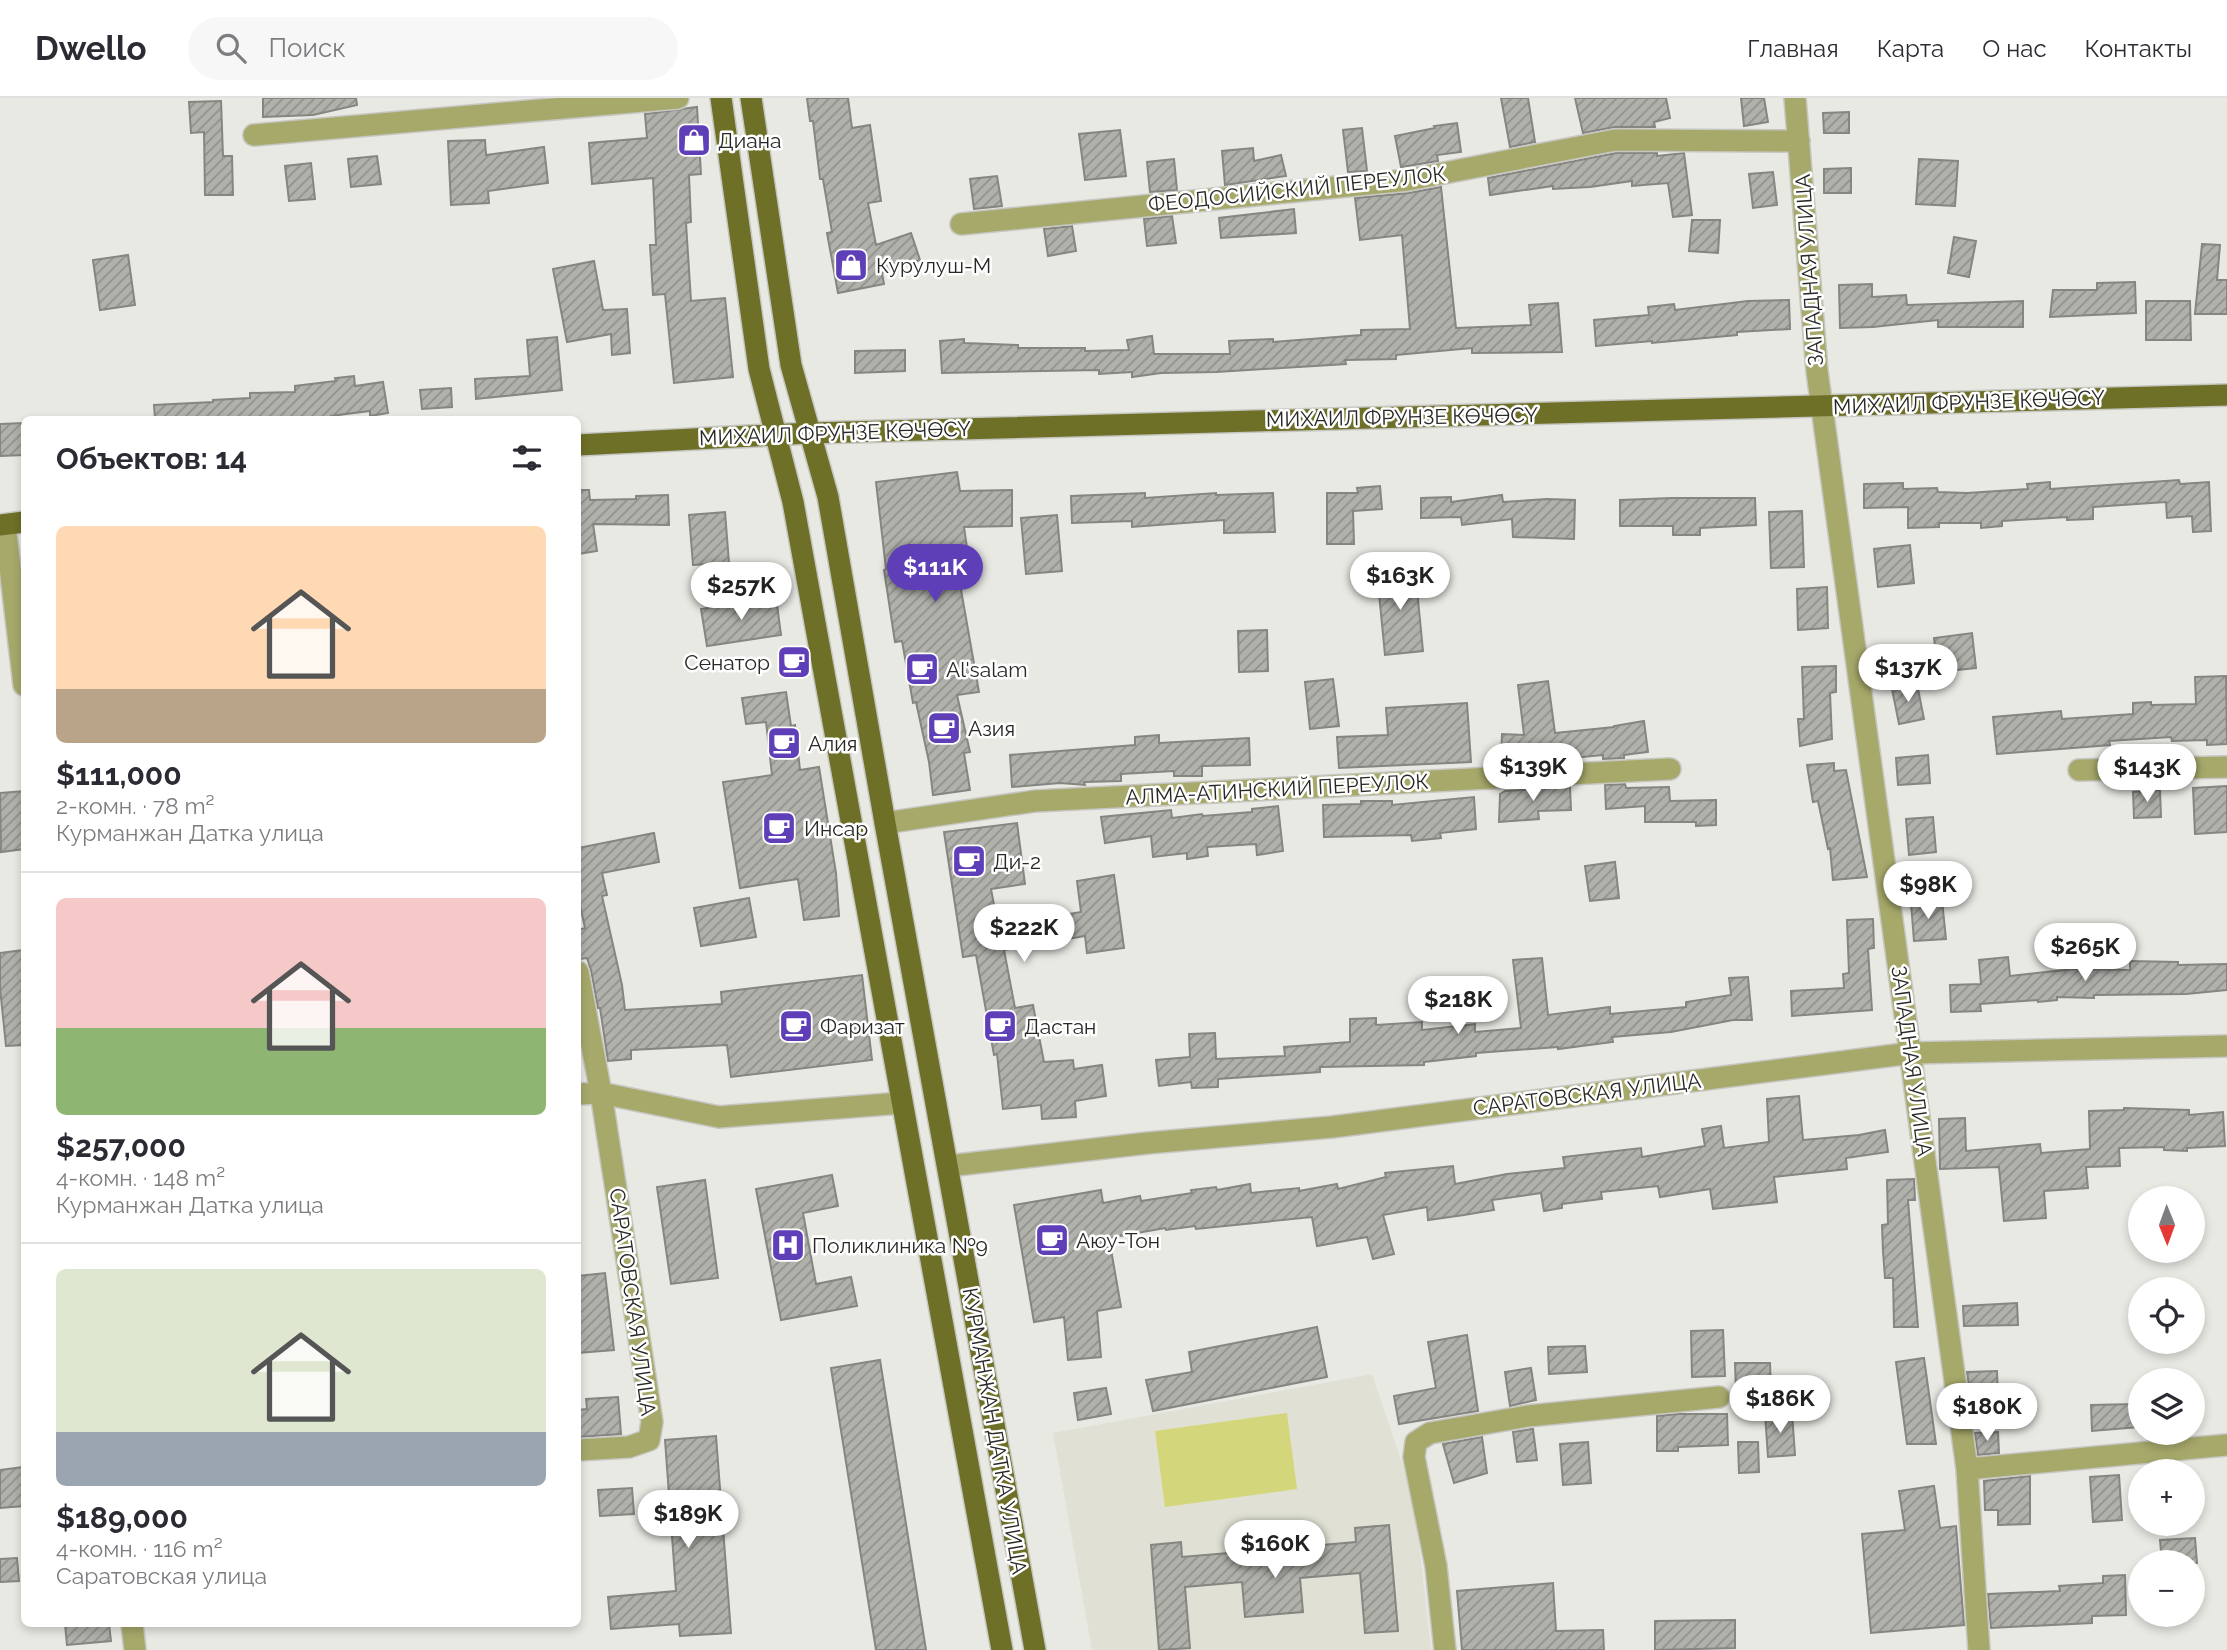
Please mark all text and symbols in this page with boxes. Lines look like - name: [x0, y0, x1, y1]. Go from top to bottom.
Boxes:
- search box: [188, 17, 678, 80]
- text: Dwello: [35, 29, 146, 68]
- icon: search: [212, 29, 250, 67]
- text: Поиск: [268, 33, 346, 63]
- text: Главная: [1747, 34, 1839, 63]
- text: Карта: [1877, 34, 1944, 63]
- text: О нас: [1982, 34, 2047, 63]
- text: Контакты: [2085, 34, 2192, 63]
- shop icon: Диана: [675, 121, 713, 159]
- place label: Диана: [718, 128, 781, 153]
- street label: ФЕОДОСИЙСКИЙ ПЕРЕУЛОК: [1147, 161, 1447, 217]
- street label: ЗАПАДНАЯ УЛИЦА: [1790, 173, 1828, 367]
- shop icon: Курулуш-М: [832, 246, 870, 284]
- place label: Курулуш-М: [876, 253, 991, 278]
- street label: МИХАИЛ ФРУНЗЕ КӨЧӨСҮ: [1833, 385, 2106, 419]
- street label: МИХАИЛ ФРУНЗЕ КӨЧӨСҮ: [1266, 402, 1539, 432]
- street label: МИХАИЛ ФРУНЗЕ КӨЧӨСҮ: [699, 416, 972, 450]
- icon: filters: [508, 439, 546, 477]
- text: Объектов: 14: [56, 441, 247, 476]
- pin: $111K: [886, 545, 984, 604]
- pin: $163K: [1351, 552, 1449, 612]
- text: $111K: [903, 553, 967, 580]
- text: $163K: [1366, 561, 1434, 588]
- pin: $257K: [692, 562, 790, 622]
- icon: home: [238, 571, 364, 697]
- text: $257K: [707, 571, 775, 598]
- cafe icon: Сенатор: [775, 643, 813, 681]
- pin: $137K: [1859, 644, 1957, 704]
- place label: Сенатор: [684, 650, 770, 675]
- cafe icon: Al'salam: [903, 650, 941, 688]
- text: $137K: [1874, 653, 1942, 680]
- place label: Al'salam: [946, 657, 1028, 682]
- cafe icon: Азия: [925, 709, 963, 747]
- place label: Азия: [968, 716, 1015, 741]
- cafe icon: Алия: [765, 724, 803, 762]
- place label: Алия: [808, 731, 858, 756]
- pin: $139K: [1484, 744, 1582, 803]
- pin: $143K: [2098, 744, 2196, 804]
- text: $139K: [1499, 752, 1567, 779]
- text: $143K: [2113, 753, 2181, 780]
- text: $111,000: [56, 757, 182, 792]
- street label: АЛМА-АТИНСКИЙ ПЕРЕУЛОК: [1125, 769, 1429, 809]
- text: 2-комн. · 78 m²: [56, 792, 215, 819]
- cafe icon: Инсар: [760, 809, 798, 847]
- place label: Инсар: [804, 816, 868, 841]
- text: Курманжан Датка улица: [56, 819, 324, 846]
- cafe icon: Ди-2: [950, 842, 988, 880]
- place label: Ди-2: [993, 849, 1041, 874]
- pin: $98K: [1887, 862, 1969, 921]
- text: $98K: [1899, 870, 1957, 897]
- pin: $222K: [975, 904, 1073, 964]
- text: $222K: [990, 913, 1058, 940]
- pin: $265K: [2036, 924, 2134, 983]
- text: $265K: [2050, 932, 2120, 959]
- icon: home: [238, 943, 364, 1069]
- street label: ЗАПАДНАЯ УЛИЦА: [1886, 964, 1938, 1158]
- pin: $218K: [1409, 976, 1507, 1036]
- text: $218K: [1424, 985, 1492, 1012]
- cafe icon: Фаризат: [777, 1007, 815, 1045]
- cafe icon: Дастан: [981, 1007, 1019, 1045]
- place label: Фаризат: [820, 1014, 905, 1039]
- place label: Дастан: [1024, 1014, 1096, 1039]
- street label: САРАТОВСКАЯ УЛИЦА: [1472, 1068, 1702, 1120]
- text: $257,000: [56, 1129, 186, 1164]
- text: 4-комн. · 148 m²: [56, 1164, 225, 1191]
- north arrow: [2128, 1186, 2205, 1264]
- map controls: [2128, 1186, 2205, 1627]
- street label: САРАТОВСКАЯ УЛИЦА: [605, 1187, 661, 1417]
- text: Курманжан Датка улица: [56, 1191, 324, 1218]
- cafe icon: Аюу-Тон: [1033, 1221, 1071, 1259]
- hospital icon: Поликлиника №9: [769, 1226, 807, 1264]
- place label: Аюу-Тон: [1076, 1228, 1160, 1253]
- place label: Поликлиника №9: [812, 1233, 988, 1258]
- button: locate: [2128, 1277, 2205, 1354]
- street label: КУРМАНЖАН ДАТКА УЛИЦА: [957, 1286, 1033, 1576]
- icon: home: [238, 1314, 364, 1440]
- button: layers: [2128, 1368, 2205, 1445]
- pin: $186K: [1731, 1376, 1829, 1435]
- text: $186K: [1745, 1384, 1815, 1411]
- pin: $180K: [1938, 1384, 2036, 1443]
- text: $180K: [1952, 1392, 2022, 1419]
- button: +: [2128, 1459, 2205, 1536]
- pin: $189K: [639, 1490, 737, 1550]
- text: $189K: [654, 1499, 722, 1526]
- text: $189,000: [56, 1500, 188, 1535]
- pin: $160K: [1226, 1520, 1324, 1580]
- text: $160K: [1240, 1529, 1310, 1556]
- text: 4-комн. · 116 m²: [56, 1535, 223, 1562]
- button: −: [2128, 1550, 2205, 1627]
- text: Саратовская улица: [56, 1562, 267, 1589]

